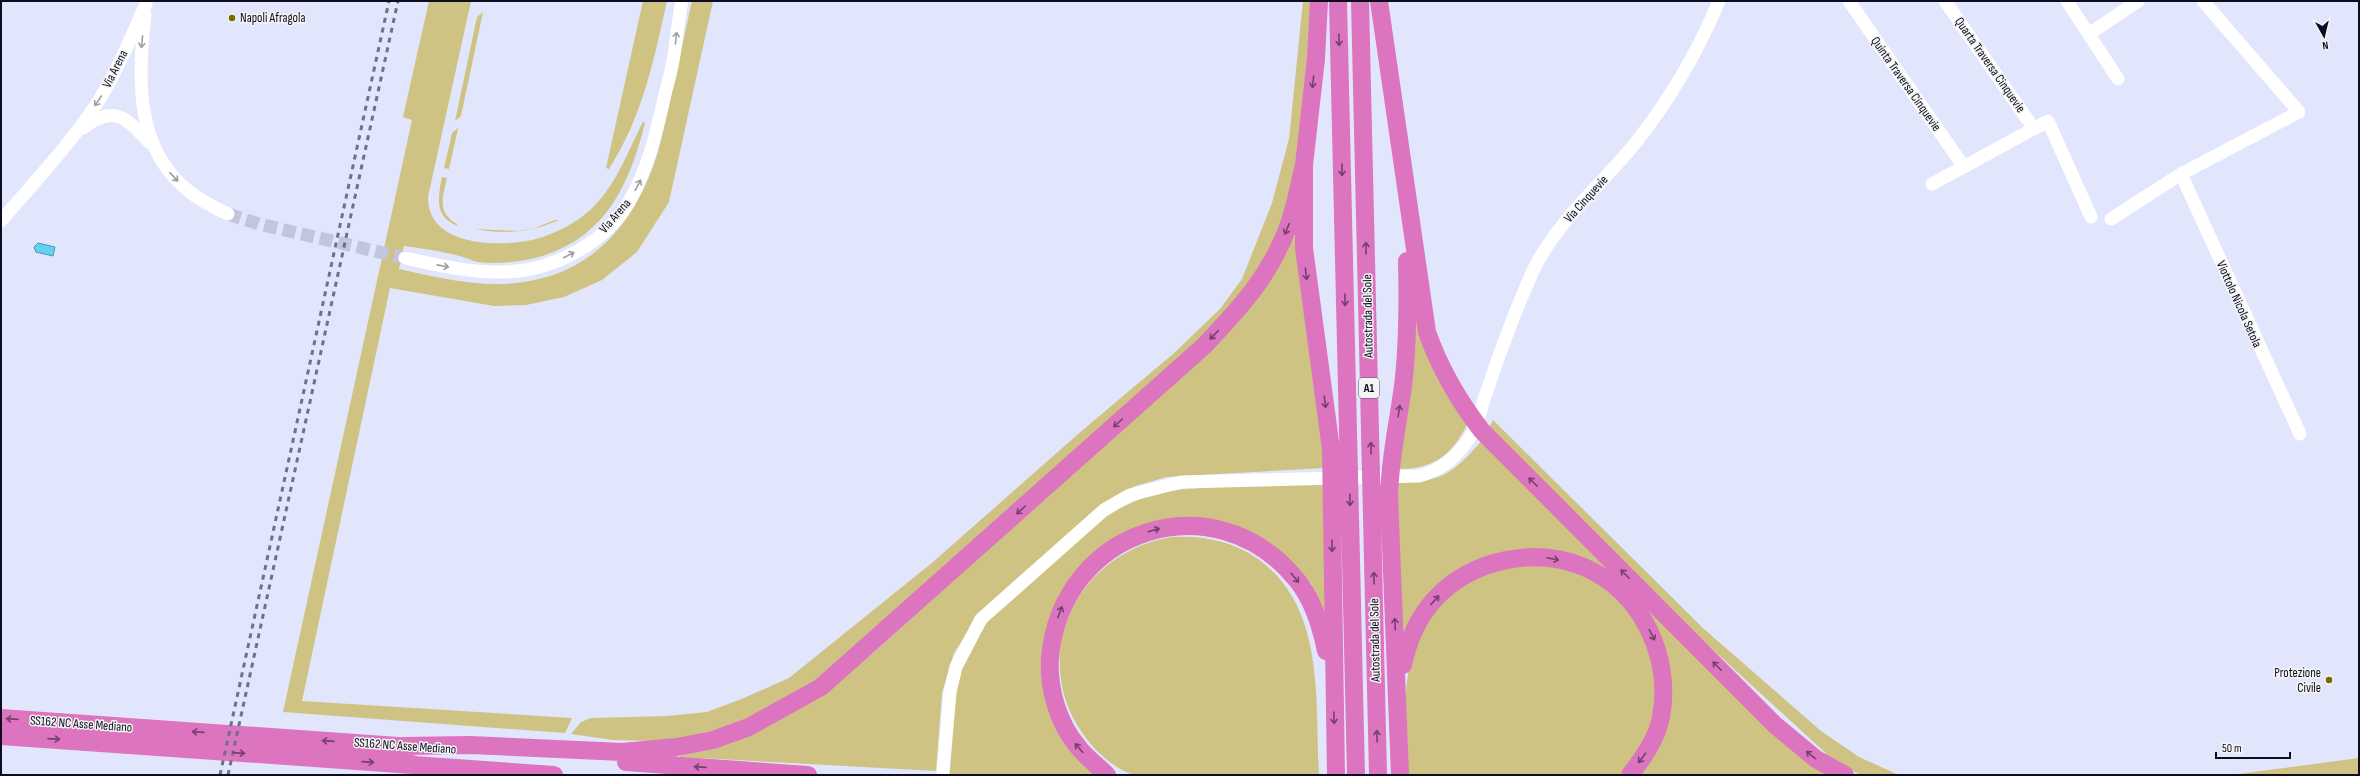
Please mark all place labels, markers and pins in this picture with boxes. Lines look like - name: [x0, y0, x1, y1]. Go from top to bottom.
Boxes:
- place label: Napoli Afragola: [240, 10, 305, 26]
- marker: Napoli Afragola: [227, 13, 237, 23]
- place label: Protezione Civile: [2274, 665, 2321, 696]
- marker: Protezione Civile: [2324, 675, 2334, 685]

